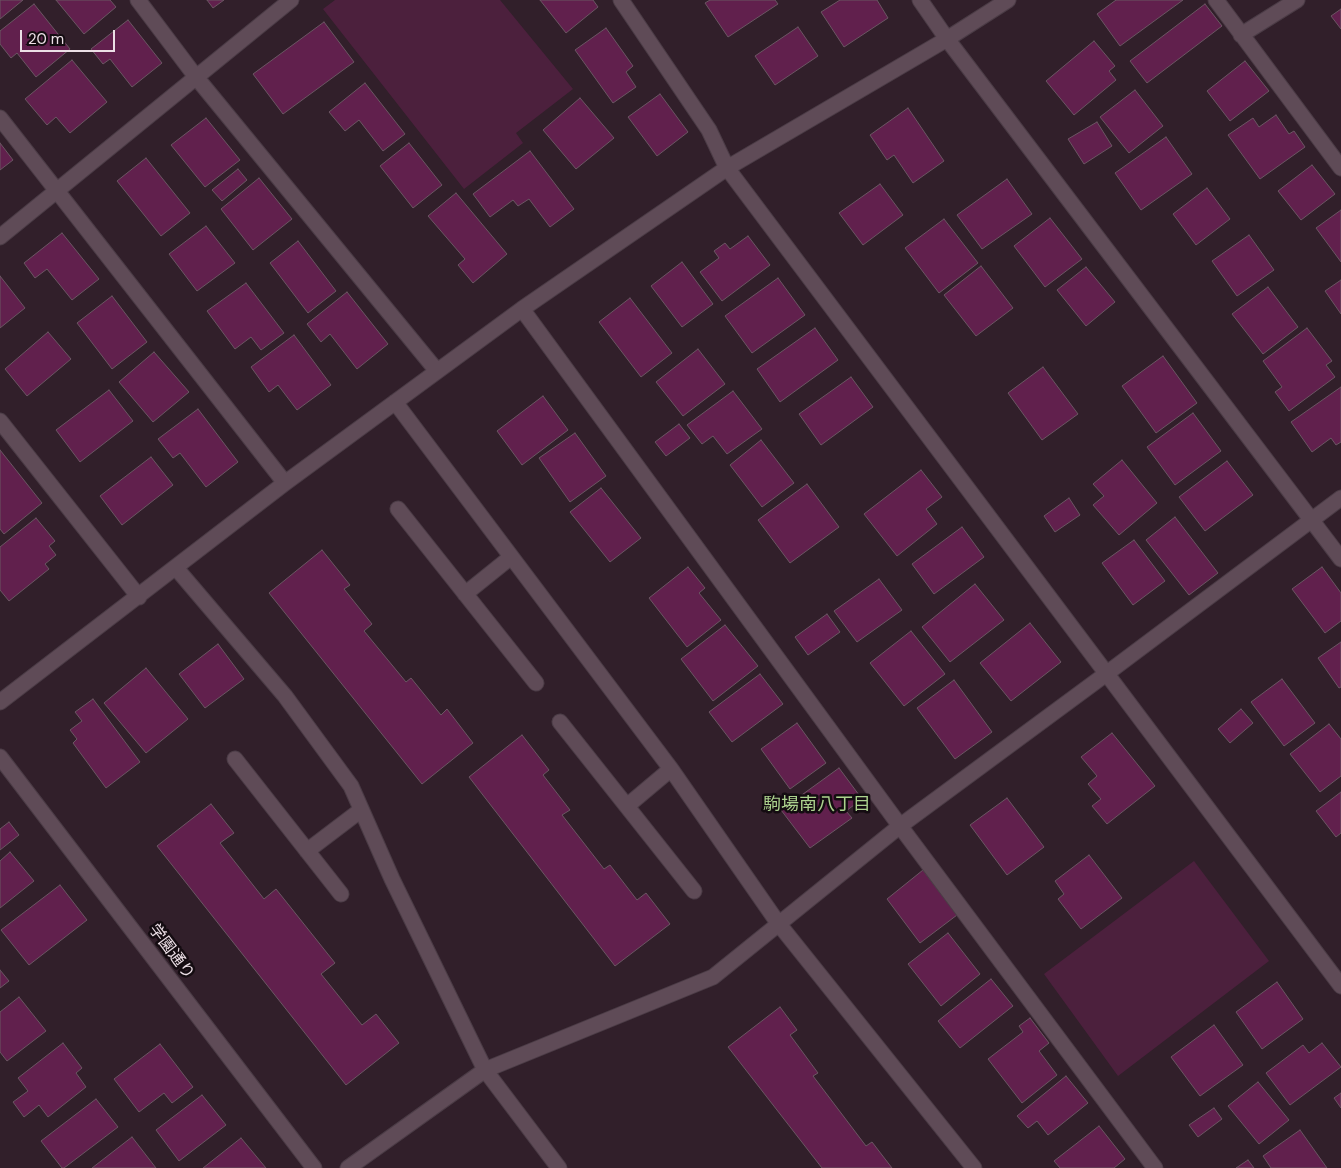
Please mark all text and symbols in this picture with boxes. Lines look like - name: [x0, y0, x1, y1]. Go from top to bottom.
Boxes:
- scale bar: [22, 20, 118, 52]
- text: 20 m: [28, 29, 64, 49]
- district label: 駒場南八丁目: [763, 794, 871, 816]
- street label: 学園通り: [144, 921, 198, 983]

